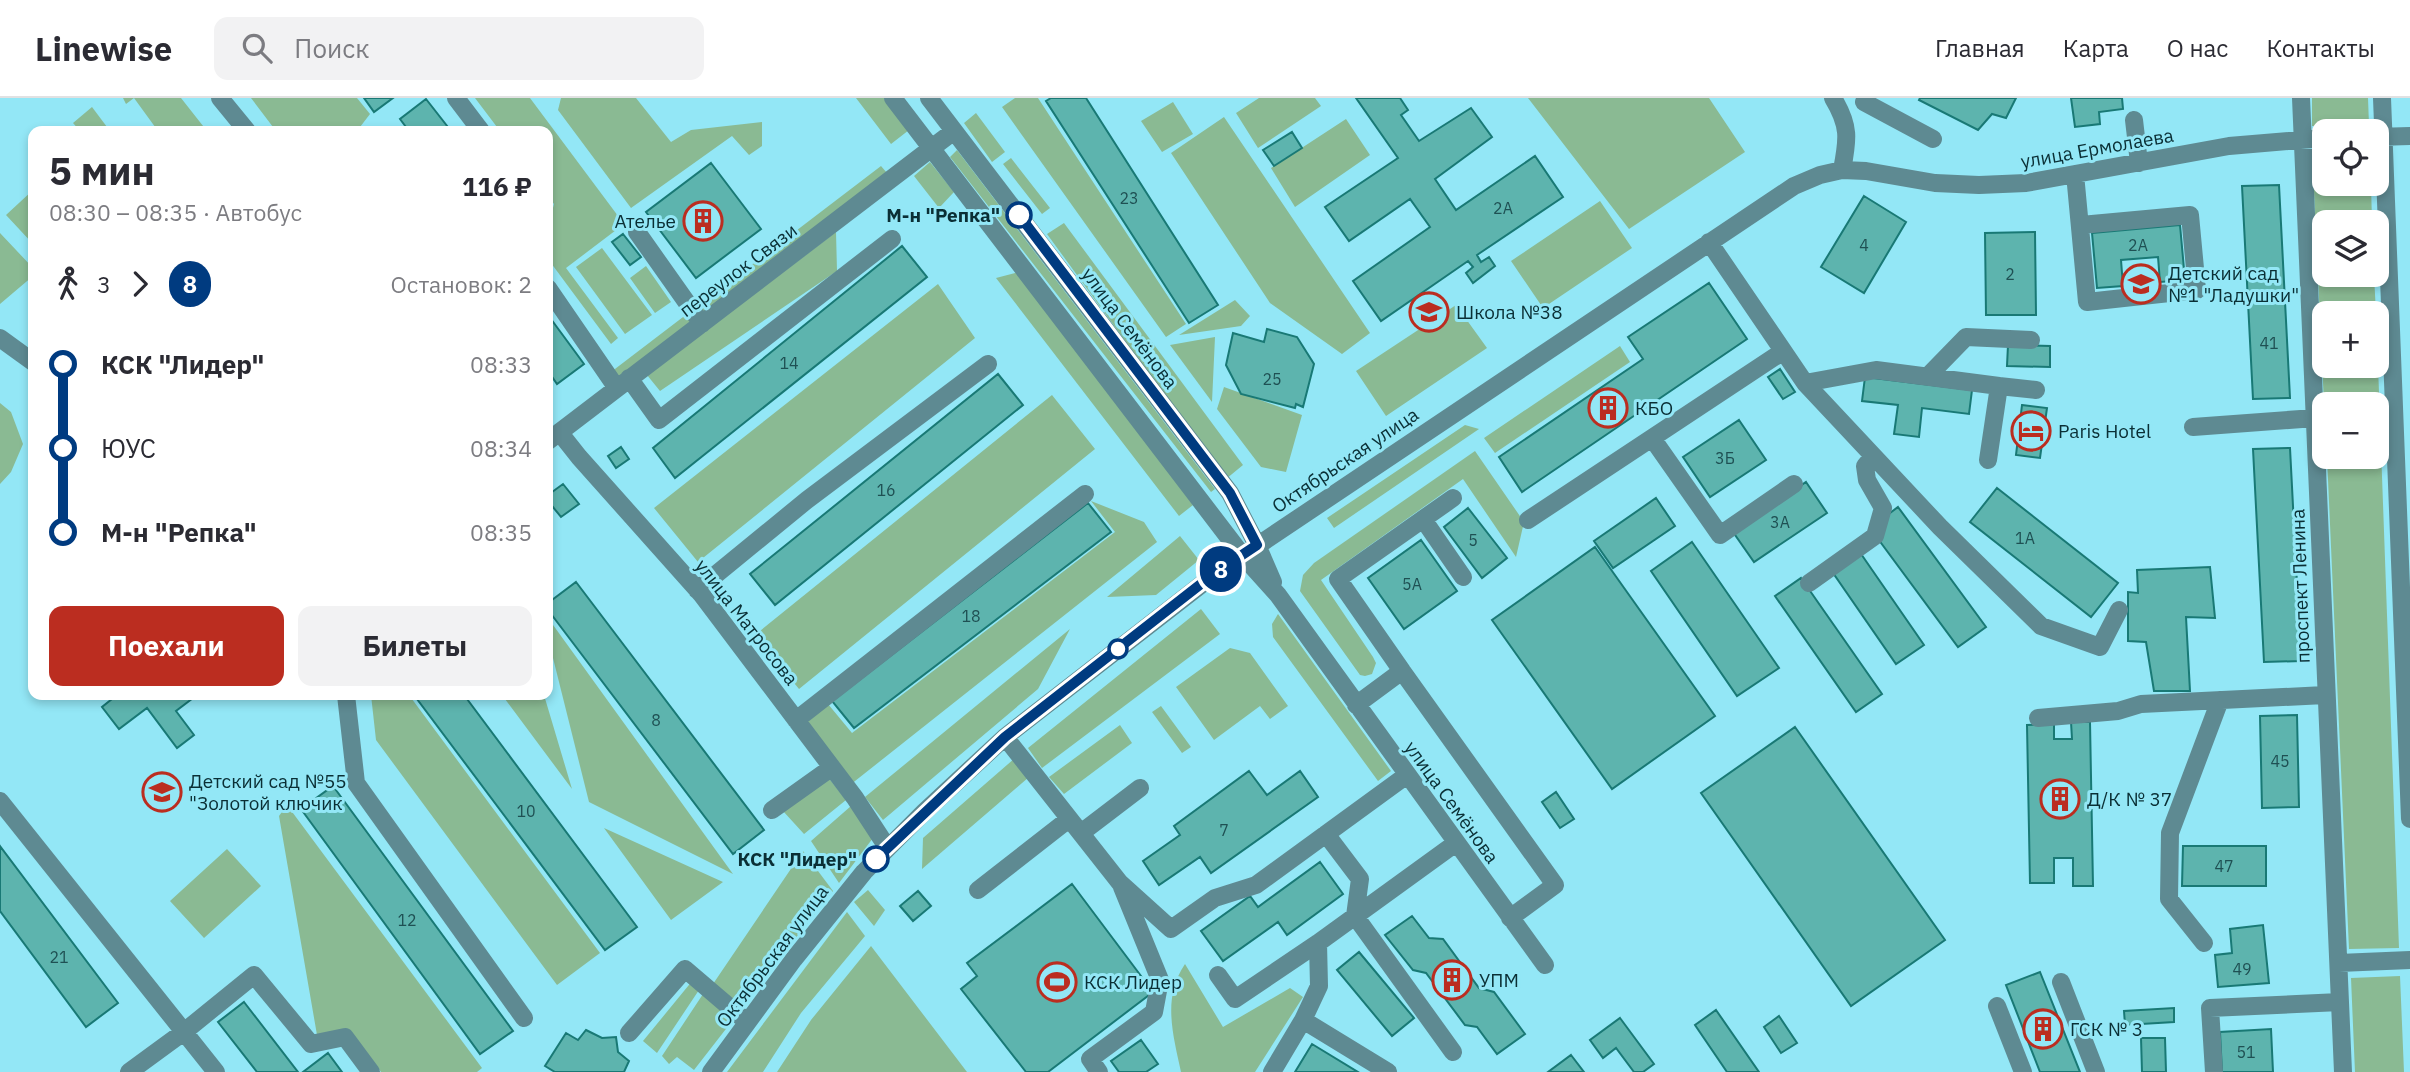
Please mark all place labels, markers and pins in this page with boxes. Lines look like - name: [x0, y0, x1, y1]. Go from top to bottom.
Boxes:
- building icon: Ателье: [682, 200, 724, 242]
- marker: М-н "Репка": [1006, 202, 1032, 228]
- place label: М-н "Репка": [886, 203, 1000, 227]
- place label: Ателье: [614, 209, 676, 233]
- place label: Детский сад №1 "Ладушки": [2168, 261, 2299, 307]
- school or university icon: Детский сад №1 "Ладушки": [2120, 263, 2162, 305]
- school or university icon: Школа №38: [1408, 291, 1450, 333]
- place label: Школа №38: [1456, 300, 1563, 324]
- building icon: КБО: [1587, 387, 1629, 429]
- place label: КБО: [1635, 396, 1673, 420]
- hotel icon: Paris Hotel: [2010, 410, 2052, 452]
- place label: Paris Hotel: [2058, 419, 2151, 443]
- unlabelled marker: [1108, 639, 1128, 659]
- place label: Детский сад №55 "Золотой ключик: [189, 769, 347, 815]
- school or university icon: Детский сад №55 "Золотой ключик: [141, 771, 183, 813]
- building icon: Д/К № 37: [2039, 778, 2081, 820]
- place label: Д/К № 37: [2087, 787, 2172, 811]
- marker: КСК "Лидер": [863, 846, 889, 872]
- place label: КСК "Лидер": [738, 847, 857, 871]
- building icon: УПМ: [1431, 959, 1473, 1001]
- sports icon: КСК Лидер: [1036, 961, 1078, 1003]
- place label: УПМ: [1479, 968, 1519, 992]
- place label: КСК Лидер: [1084, 970, 1182, 994]
- building icon: ГСК № 3: [2022, 1008, 2064, 1050]
- place label: ГСК № 3: [2070, 1017, 2143, 1041]

